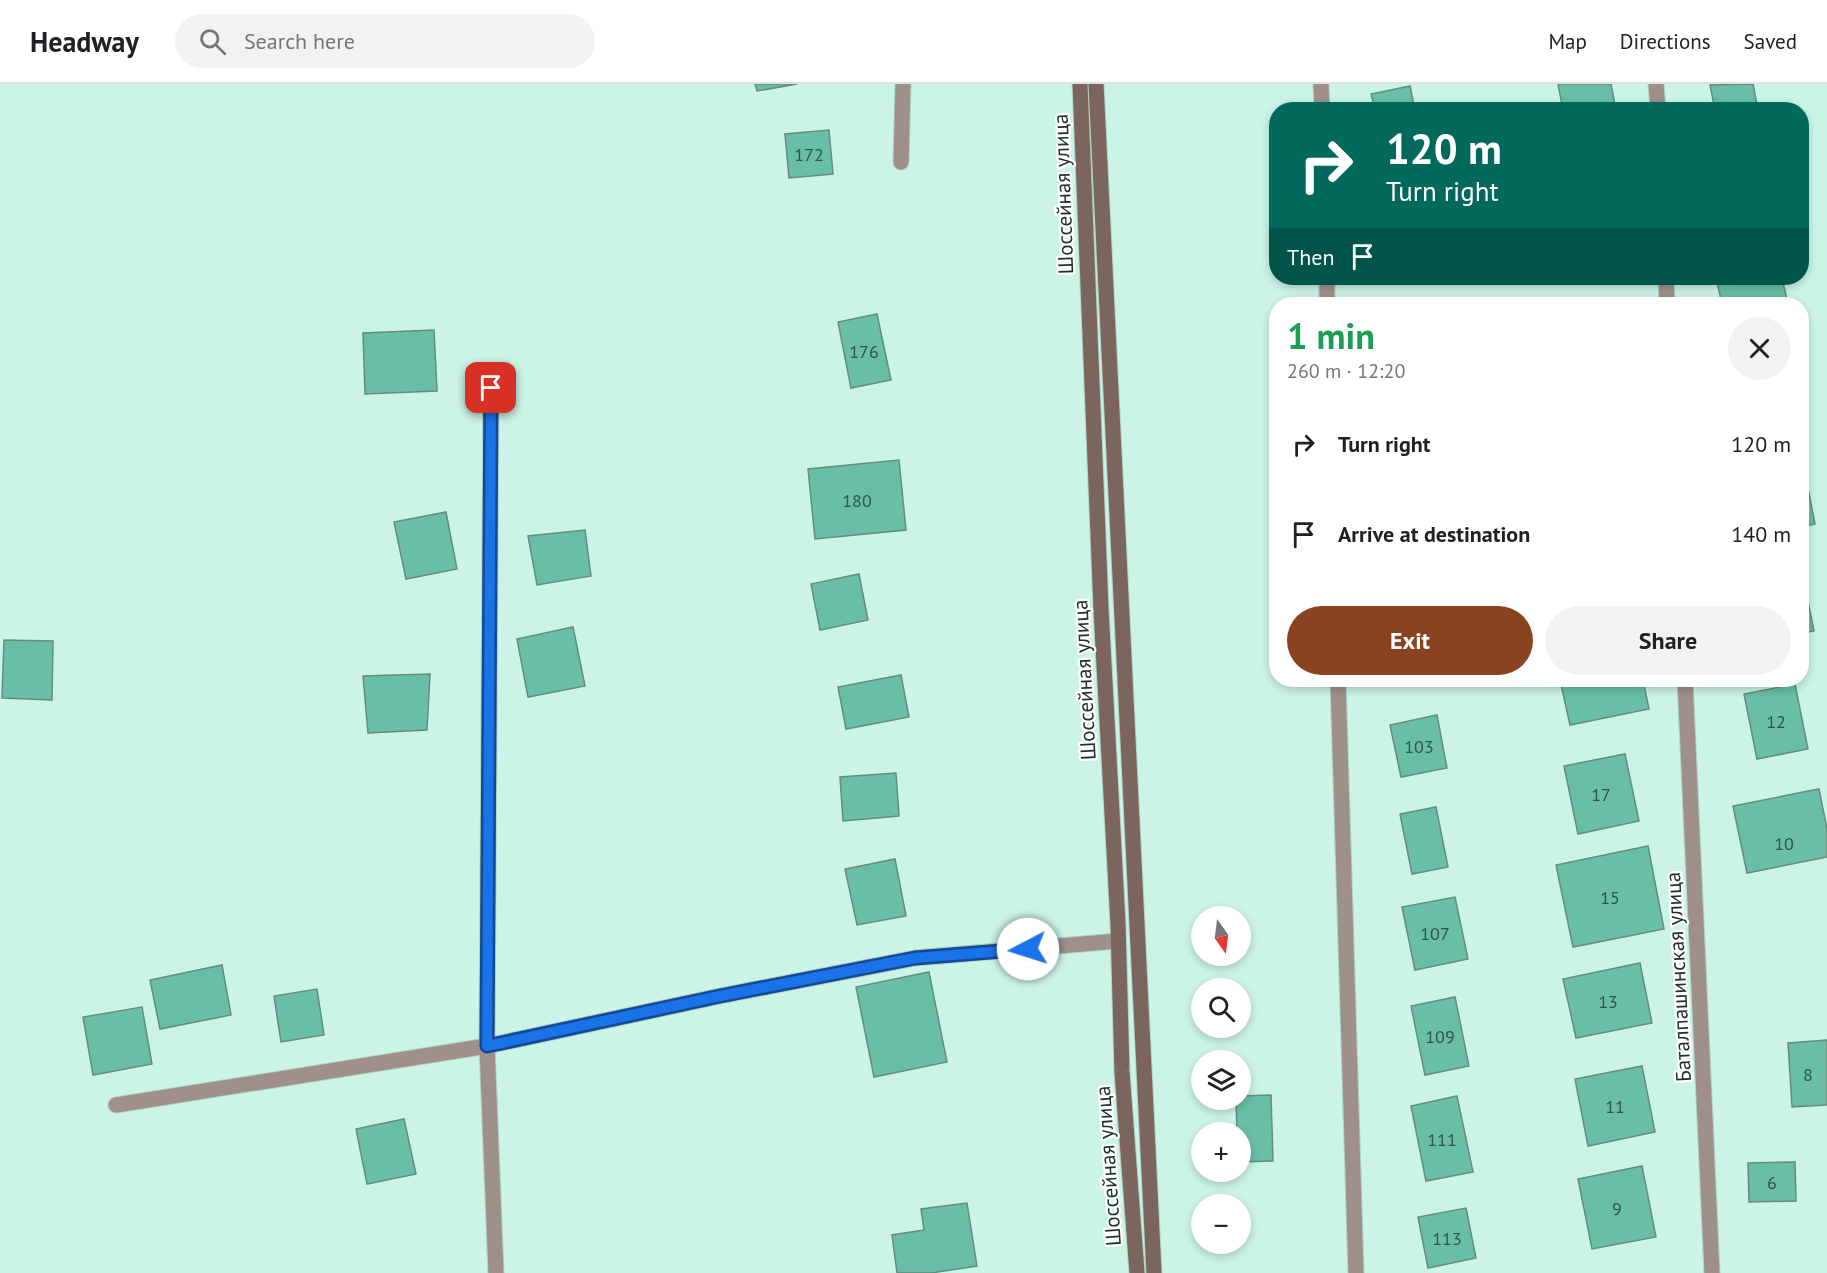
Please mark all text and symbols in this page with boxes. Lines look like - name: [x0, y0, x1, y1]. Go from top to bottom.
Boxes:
- search box: [175, 14, 595, 68]
- text: Headway: [30, 23, 139, 60]
- icon: search: [196, 25, 229, 58]
- text: Search here: [244, 27, 355, 55]
- text: Map: [1548, 28, 1587, 55]
- text: Directions: [1620, 28, 1711, 55]
- text: Saved: [1744, 28, 1797, 55]
- street label: Шоссейная улица: [1047, 113, 1079, 275]
- text: 120 m: [1386, 121, 1502, 176]
- icon: right: [1287, 126, 1365, 204]
- house number: 172: [794, 143, 824, 166]
- text: Turn right: [1386, 174, 1499, 208]
- icon: arrive: [1346, 240, 1379, 273]
- text: Then: [1287, 243, 1334, 271]
- text: 1 min: [1287, 312, 1375, 359]
- button: close: [1728, 317, 1791, 380]
- house number: 176: [849, 340, 879, 363]
- text: 260 m · 12:20: [1287, 358, 1405, 384]
- pin: [465, 362, 516, 413]
- icon: arrive: [474, 371, 507, 404]
- icon: right: [1287, 428, 1320, 461]
- text: Turn right: [1338, 430, 1430, 458]
- text: 120 m: [1731, 430, 1791, 458]
- house number: 180: [842, 489, 872, 512]
- icon: arrive: [1287, 518, 1320, 551]
- text: Arrive at destination: [1338, 520, 1530, 548]
- text: 140 m: [1731, 520, 1791, 548]
- street label: Шоссейная улица: [1066, 599, 1102, 761]
- button: Exit: [1287, 606, 1533, 675]
- button: Share: [1545, 606, 1791, 675]
- house number: 12: [1766, 710, 1786, 733]
- house number: 103: [1404, 735, 1434, 758]
- house number: 17: [1591, 783, 1611, 806]
- house number: 10: [1774, 832, 1794, 855]
- street label: Баталпашинская улица: [1659, 871, 1697, 1083]
- house number: 15: [1600, 886, 1620, 909]
- north arrow: [1191, 906, 1251, 966]
- map controls: [1191, 906, 1251, 1254]
- position arrow: [996, 917, 1060, 981]
- house number: 107: [1420, 922, 1450, 945]
- button: search: [1191, 978, 1251, 1038]
- house number: 13: [1598, 990, 1618, 1013]
- house number: 109: [1425, 1025, 1455, 1048]
- button: layers: [1191, 1050, 1251, 1110]
- house number: 8: [1803, 1063, 1813, 1086]
- street label: Шоссейная улица: [1089, 1085, 1127, 1247]
- house number: 11: [1605, 1095, 1625, 1118]
- button: +: [1191, 1122, 1251, 1182]
- house number: 111: [1427, 1128, 1457, 1151]
- house number: 6: [1767, 1171, 1777, 1194]
- button: −: [1191, 1194, 1251, 1254]
- house number: 9: [1612, 1197, 1622, 1220]
- house number: 113: [1432, 1227, 1462, 1250]

